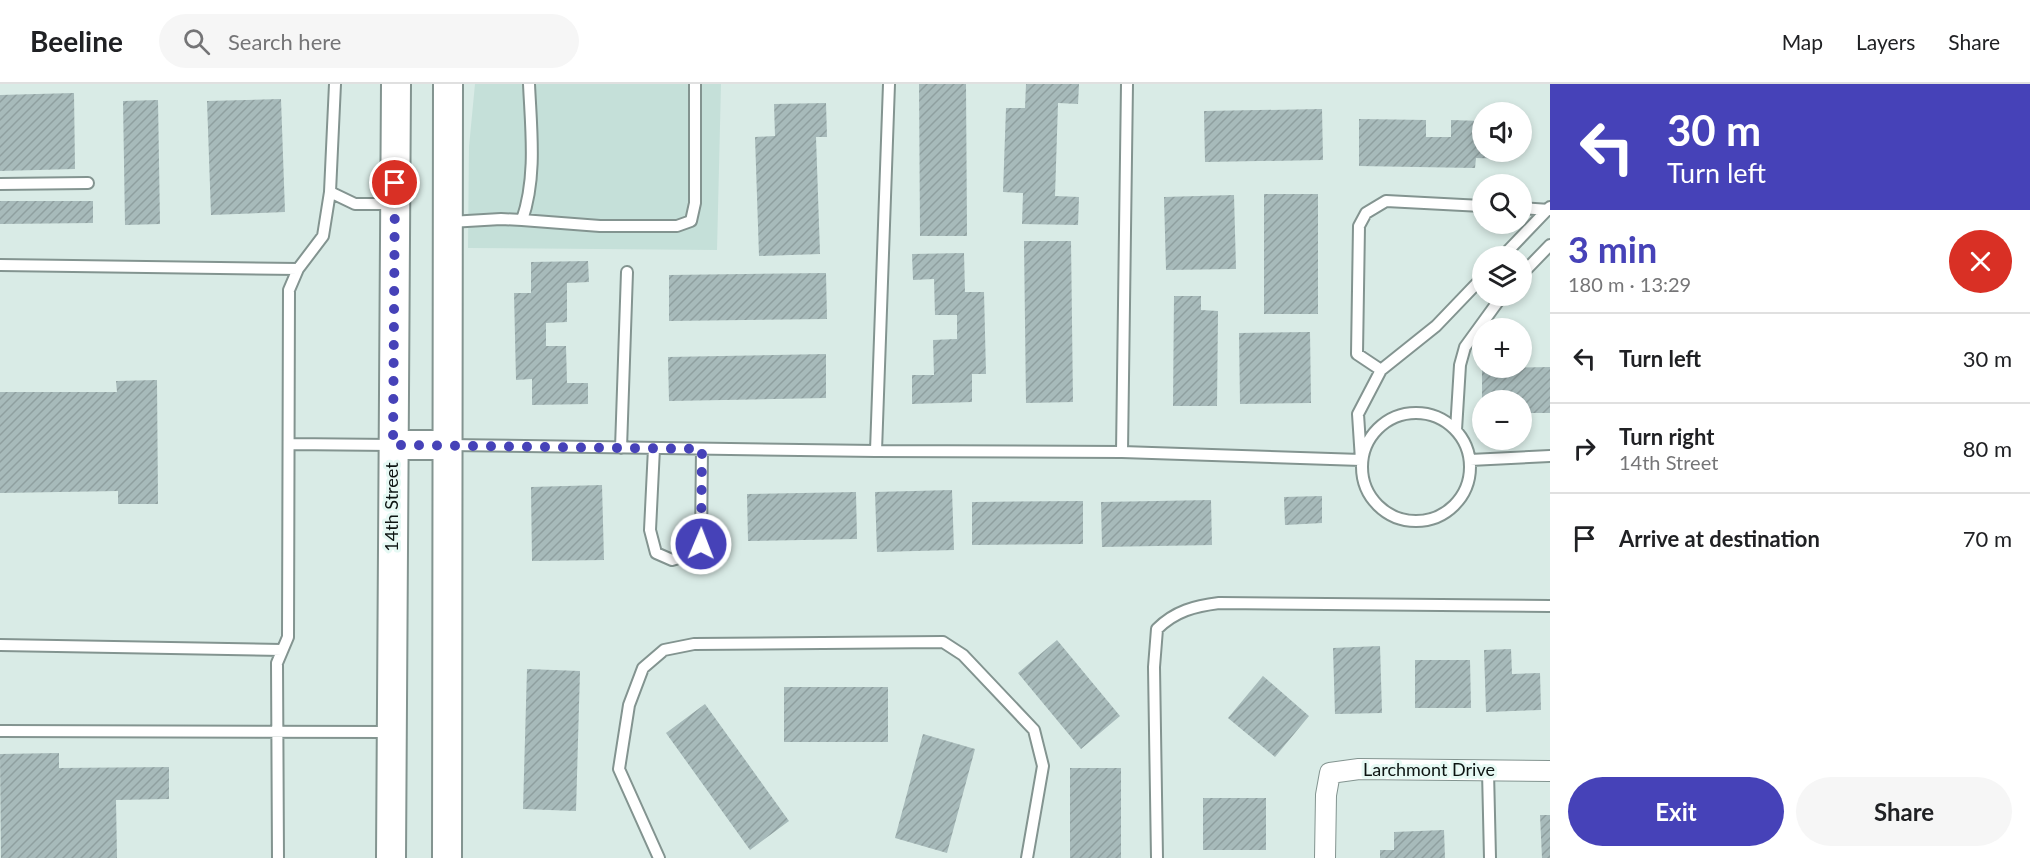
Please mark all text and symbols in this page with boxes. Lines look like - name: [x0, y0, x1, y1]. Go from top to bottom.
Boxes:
- search box: [159, 14, 579, 68]
- text: Beeline: [30, 24, 123, 58]
- icon: search: [180, 25, 213, 58]
- text: Search here: [228, 28, 341, 55]
- text: Map: [1782, 29, 1823, 54]
- text: Layers: [1856, 29, 1915, 54]
- text: Share: [1948, 29, 2000, 54]
- map controls: [1472, 102, 1532, 450]
- button: sound: [1472, 102, 1532, 162]
- text: 30 m: [1667, 105, 1761, 155]
- icon: left: [1568, 108, 1646, 186]
- text: Turn left: [1667, 156, 1766, 189]
- pin: [369, 157, 420, 208]
- icon: arrive: [378, 166, 411, 199]
- button: search: [1472, 174, 1532, 234]
- text: 3 min: [1568, 227, 1657, 271]
- button: close: [1949, 230, 2012, 293]
- button: layers: [1472, 246, 1532, 306]
- text: 180 m · 13:29: [1568, 272, 1691, 296]
- button: +: [1472, 318, 1532, 378]
- icon: left: [1568, 342, 1601, 375]
- text: Turn left: [1619, 345, 1701, 372]
- text: 30 m: [1963, 345, 2012, 372]
- button: −: [1472, 390, 1532, 450]
- text: Turn right: [1619, 423, 1714, 450]
- icon: right: [1568, 432, 1601, 465]
- text: 80 m: [1963, 435, 2012, 462]
- text: 14th Street: [1619, 450, 1718, 474]
- street label: 14th Street: [380, 462, 402, 552]
- position arrow: [669, 512, 733, 576]
- icon: arrive: [1568, 522, 1601, 555]
- text: Arrive at destination: [1619, 525, 1820, 552]
- text: 70 m: [1963, 525, 2012, 552]
- street label: Larchmont Drive: [1363, 758, 1495, 780]
- button: Exit: [1568, 777, 1784, 846]
- button: Share: [1796, 777, 2012, 846]

